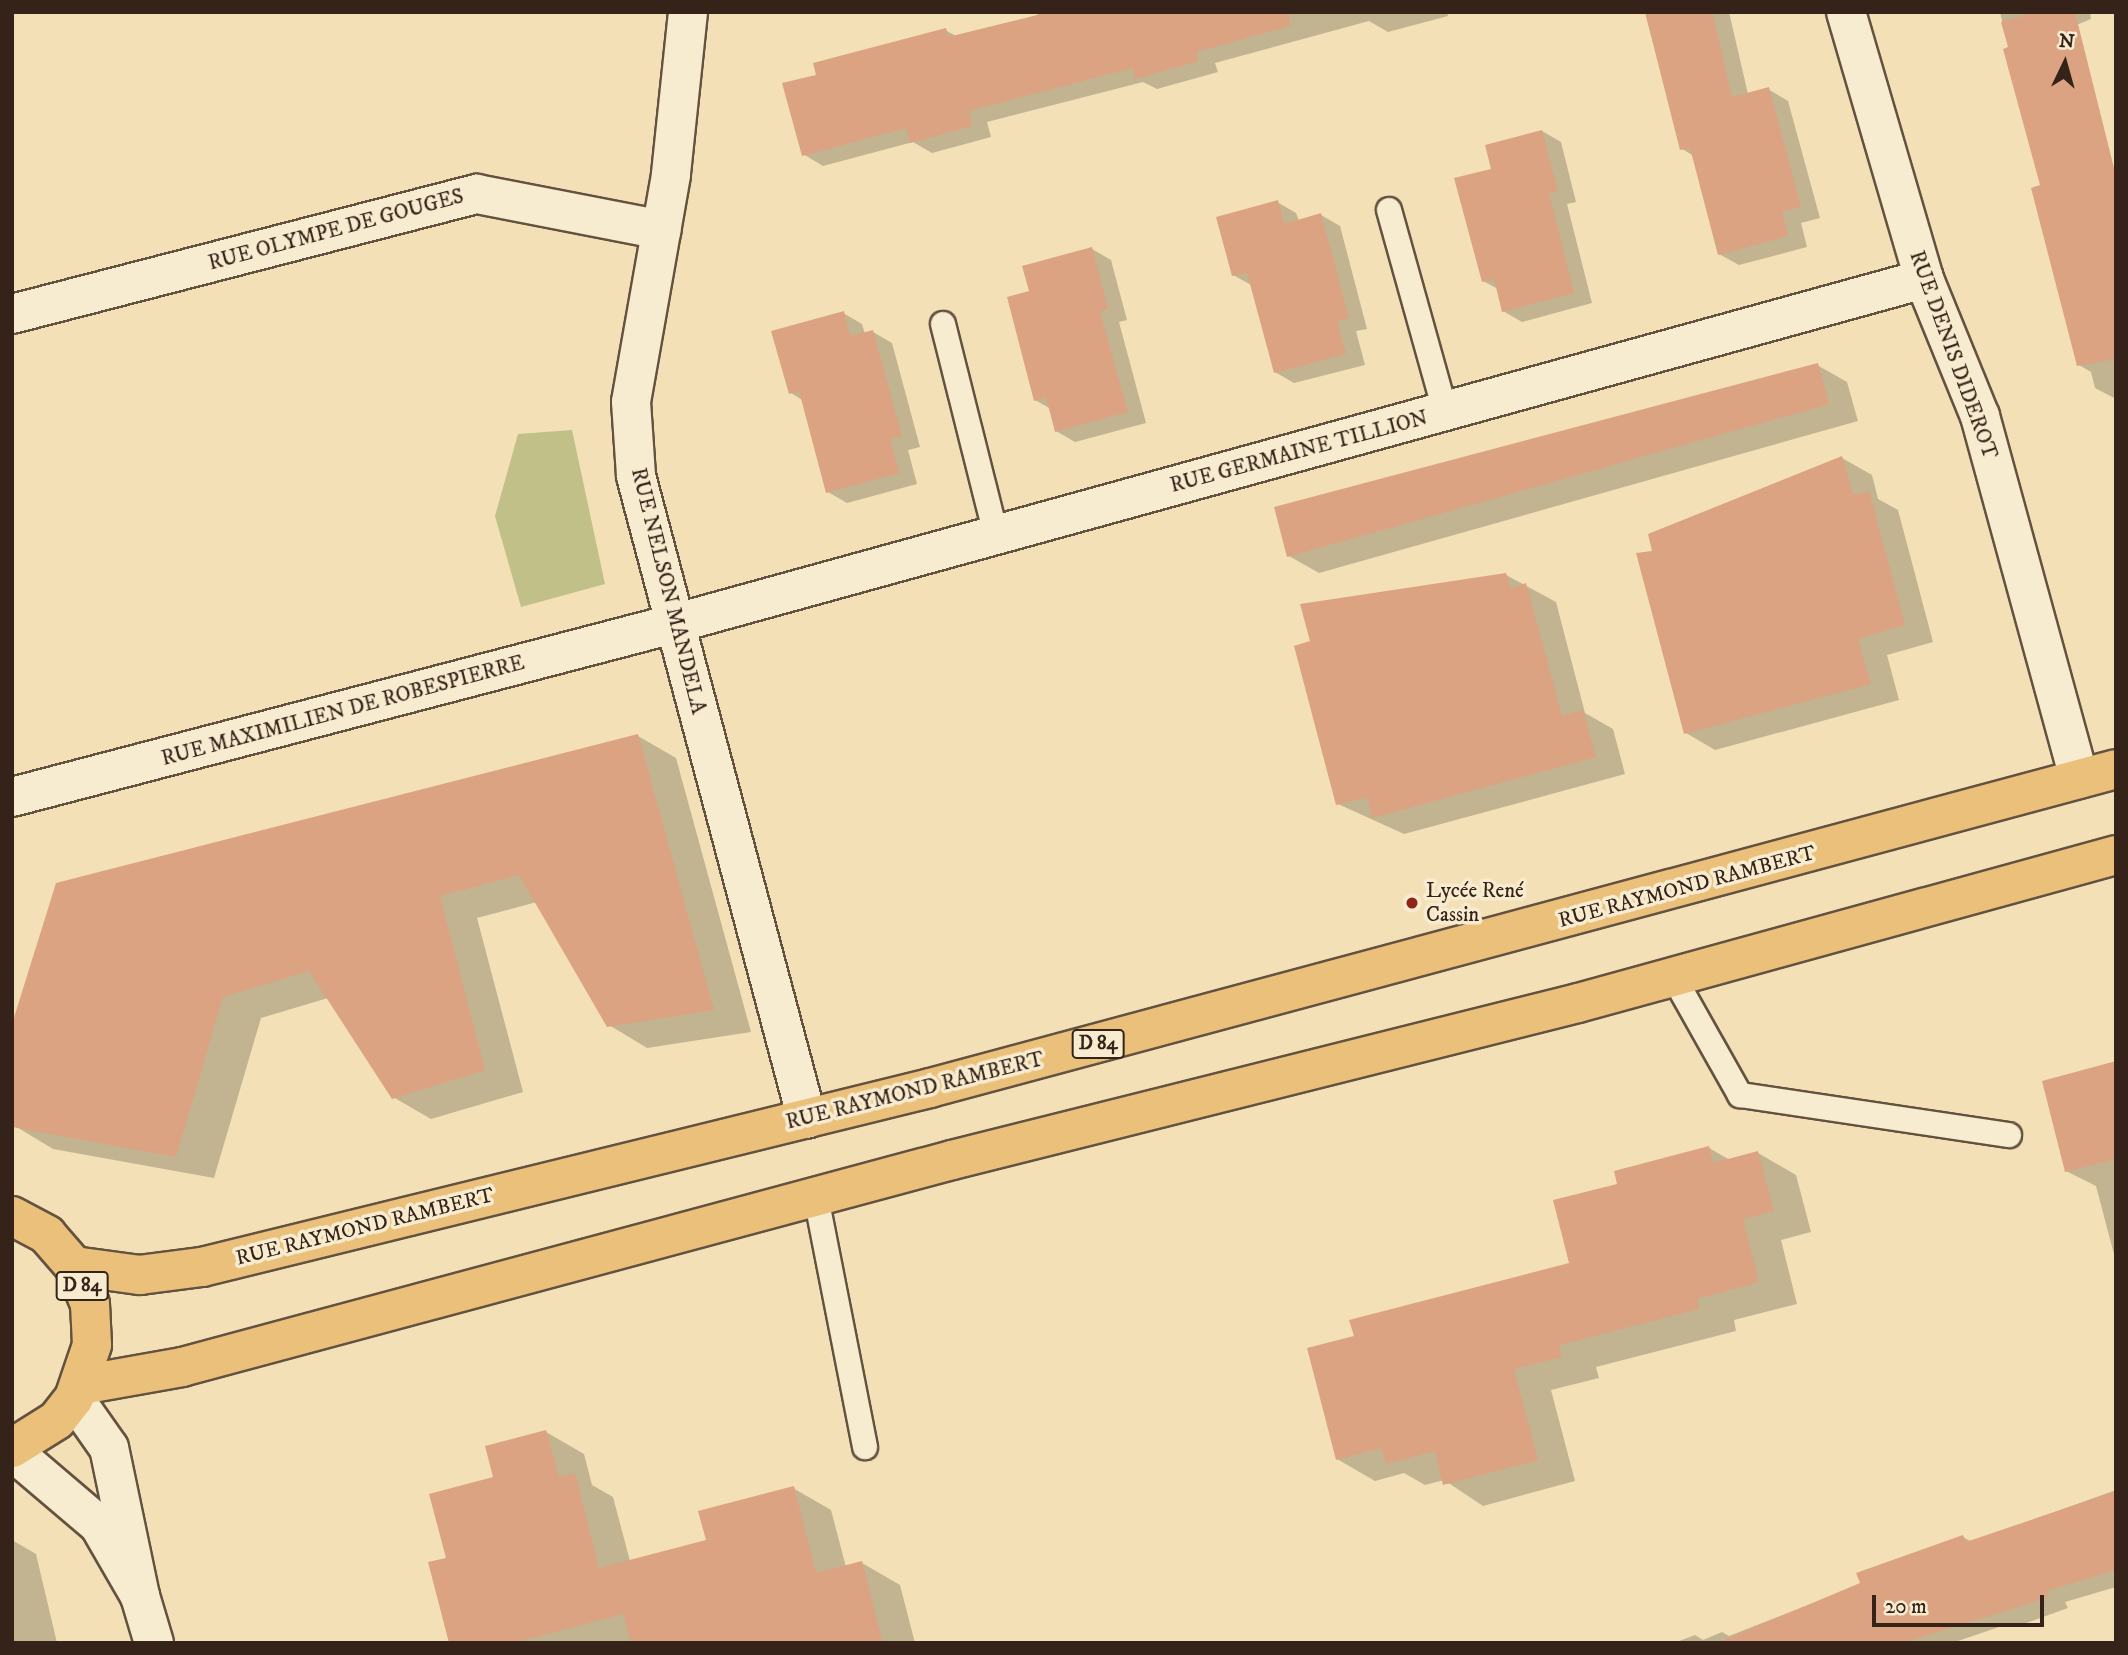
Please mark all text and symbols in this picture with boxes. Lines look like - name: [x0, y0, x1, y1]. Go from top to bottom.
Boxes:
- north arrow: [2030, 28, 2100, 98]
- text: N: [2058, 29, 2076, 54]
- street label: RUE OLYMPE DE GOUGES: [206, 184, 466, 276]
- street label: RUE DENIS DIDEROT: [1904, 247, 2002, 463]
- street label: RUE GERMAINE TILLION: [1167, 405, 1431, 499]
- street label: RUE NELSON MANDELA: [625, 465, 711, 717]
- street label: RUE MAXIMILIEN DE ROBESPIERRE: [159, 650, 527, 772]
- street label: RUE RAYMOND RAMBERT: [1556, 841, 1818, 933]
- place label: Lycée René Cassin: [1426, 878, 1524, 928]
- marker: Lycée René Cassin: [1404, 895, 1420, 911]
- road number: D 84: [1070, 1028, 1126, 1060]
- street label: RUE RAYMOND RAMBERT: [783, 1047, 1047, 1135]
- street label: RUE RAYMOND RAMBERT: [233, 1183, 497, 1271]
- road number: D 84: [54, 1270, 110, 1302]
- scale bar: [1876, 1582, 2048, 1626]
- text: 20 m: [1885, 1594, 1927, 1620]

